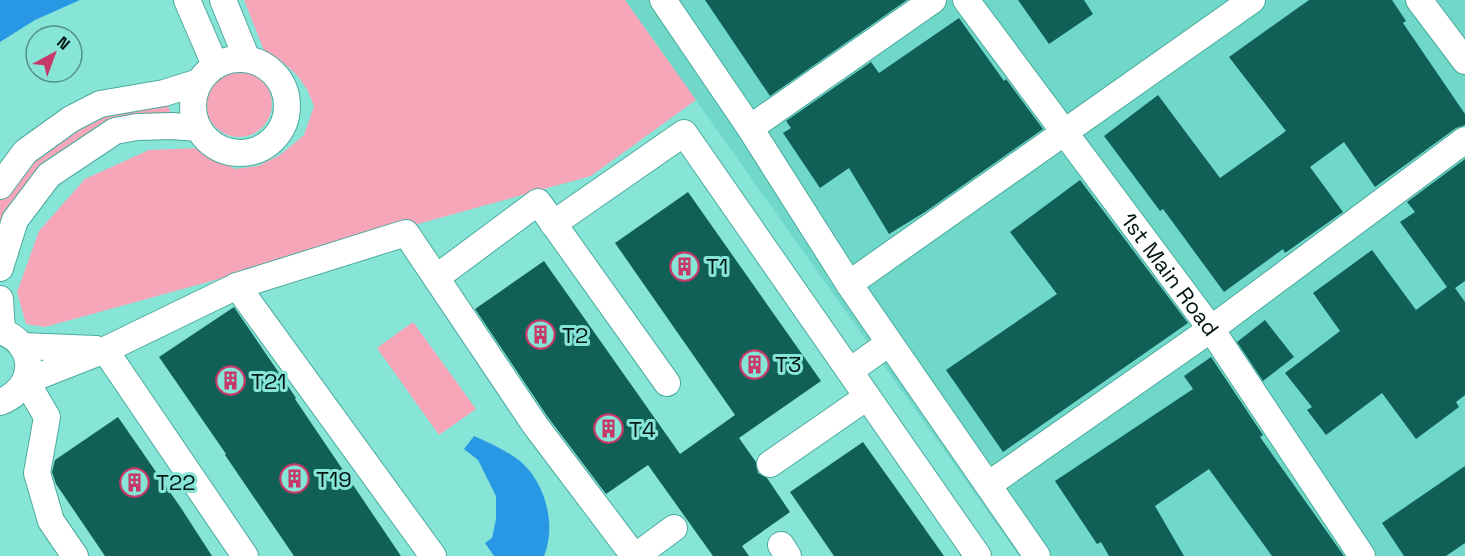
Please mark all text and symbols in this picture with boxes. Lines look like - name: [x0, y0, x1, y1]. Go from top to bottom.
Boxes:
- north arrow: [24, 24, 84, 84]
- text: N: [53, 32, 74, 55]
- street label: 1st Main Road: [1115, 207, 1225, 341]
- building icon: T1: [669, 250, 701, 282]
- place label: T1: [706, 252, 728, 280]
- building icon: T2: [525, 319, 557, 351]
- place label: T2: [562, 321, 588, 349]
- building icon: T3: [738, 348, 770, 380]
- place label: T3: [775, 350, 801, 378]
- building icon: T21: [214, 365, 246, 397]
- place label: T21: [251, 367, 286, 395]
- building icon: T4: [592, 413, 624, 445]
- place label: T4: [629, 415, 656, 443]
- building icon: T19: [279, 463, 311, 495]
- place label: T19: [316, 465, 352, 493]
- building icon: T22: [119, 466, 151, 498]
- place label: T22: [156, 468, 195, 496]

